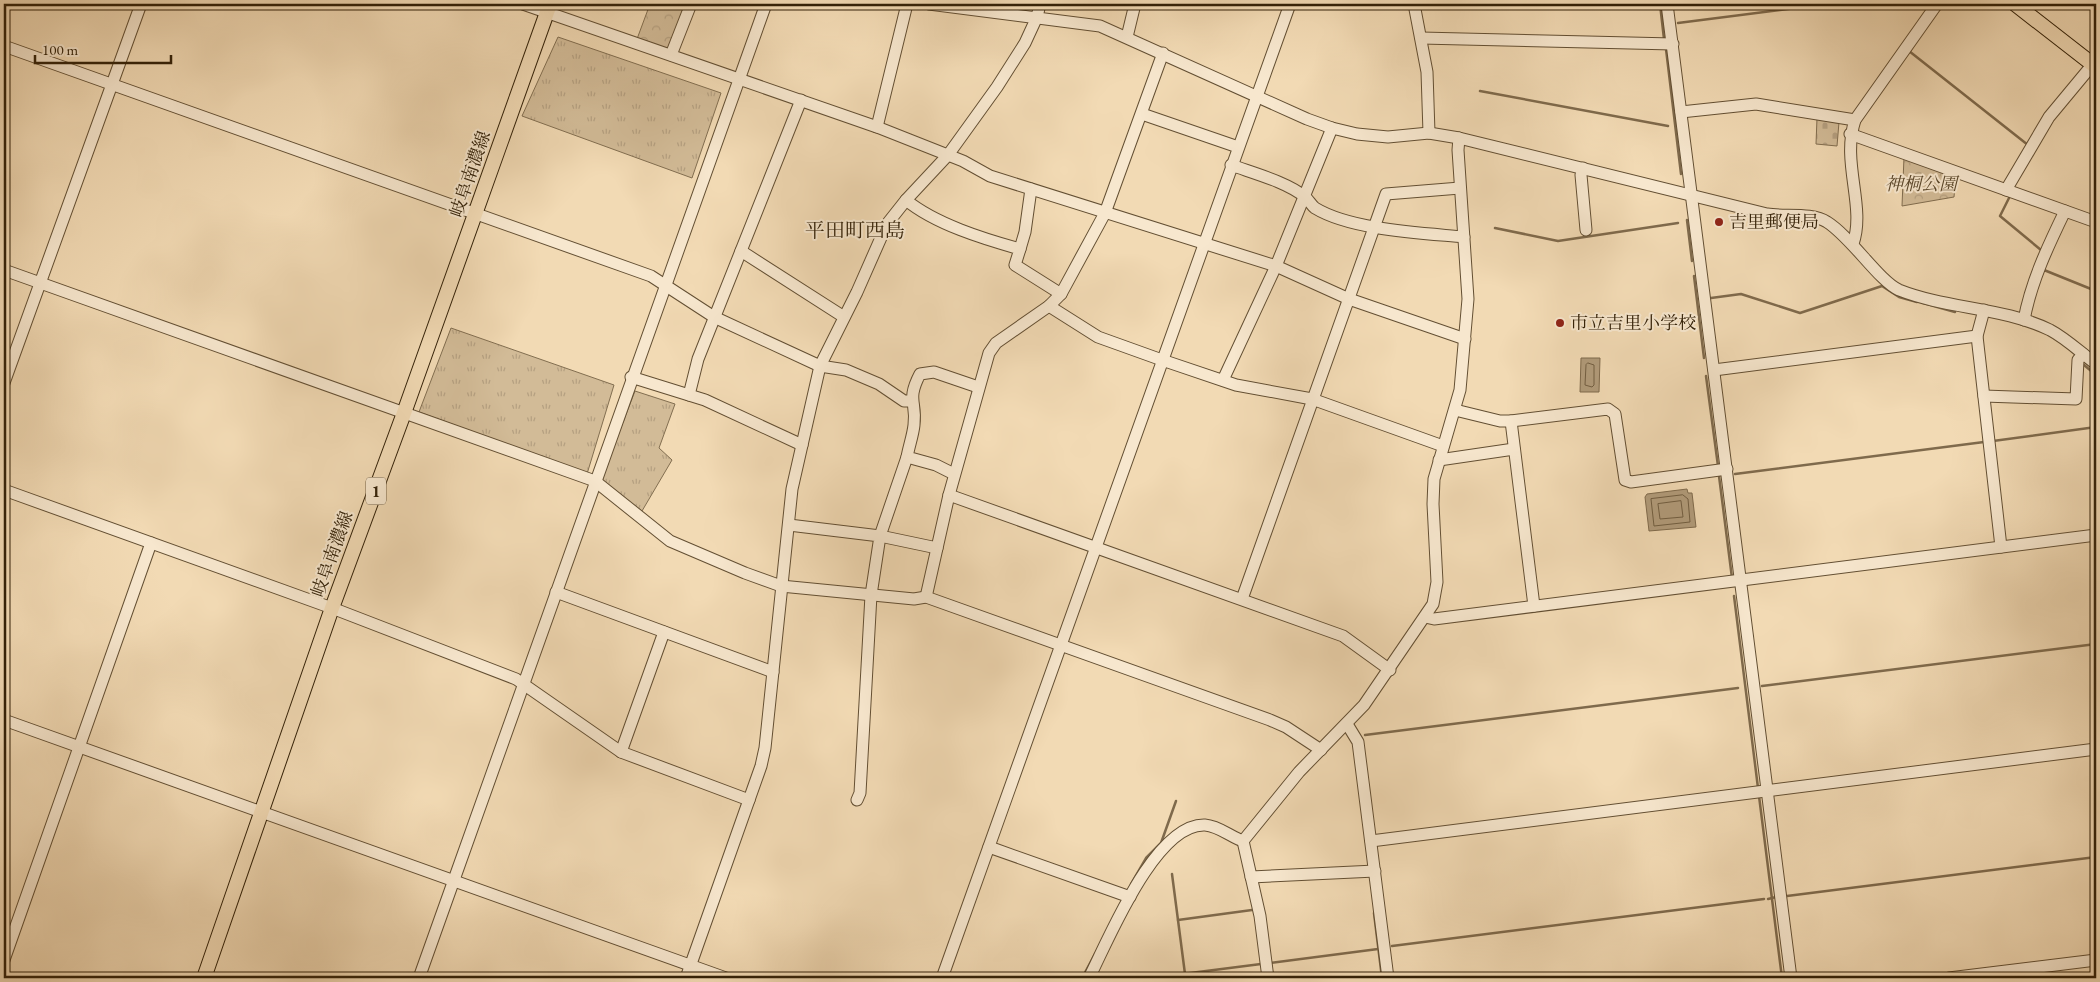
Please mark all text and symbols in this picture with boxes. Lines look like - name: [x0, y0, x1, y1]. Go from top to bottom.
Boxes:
- scale bar: [35, 32, 171, 64]
- text: 100 m: [42, 40, 79, 59]
- street label: 岐阜南濃線: [444, 128, 495, 220]
- park label: 神桐公園: [1885, 172, 1960, 195]
- place label: 吉里郵便局: [1729, 210, 1819, 233]
- marker: 吉里郵便局: [1713, 216, 1725, 228]
- district label: 平田町西島: [805, 217, 905, 243]
- place label: 市立吉里小学校: [1570, 311, 1696, 334]
- marker: 市立吉里小学校: [1554, 317, 1566, 329]
- road number: 1: [366, 478, 386, 504]
- street label: 岐阜南濃線: [305, 508, 358, 600]

